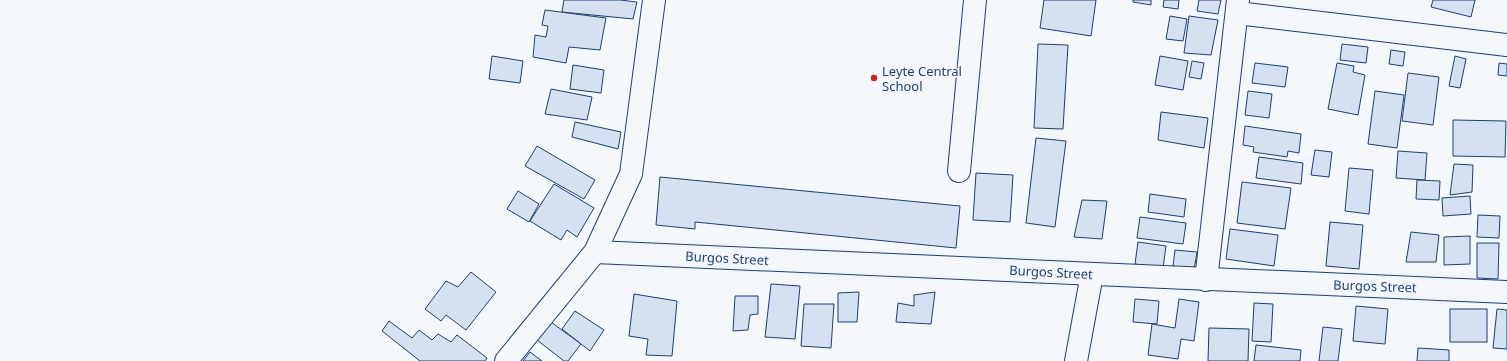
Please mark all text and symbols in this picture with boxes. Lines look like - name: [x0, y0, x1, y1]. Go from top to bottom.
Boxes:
- place label: Leyte Central School: [882, 62, 962, 95]
- marker: Leyte Central School: [869, 73, 879, 83]
- street label: Burgos Street: [685, 247, 769, 269]
- street label: Burgos Street: [1009, 261, 1093, 283]
- street label: Burgos Street: [1333, 276, 1417, 296]

